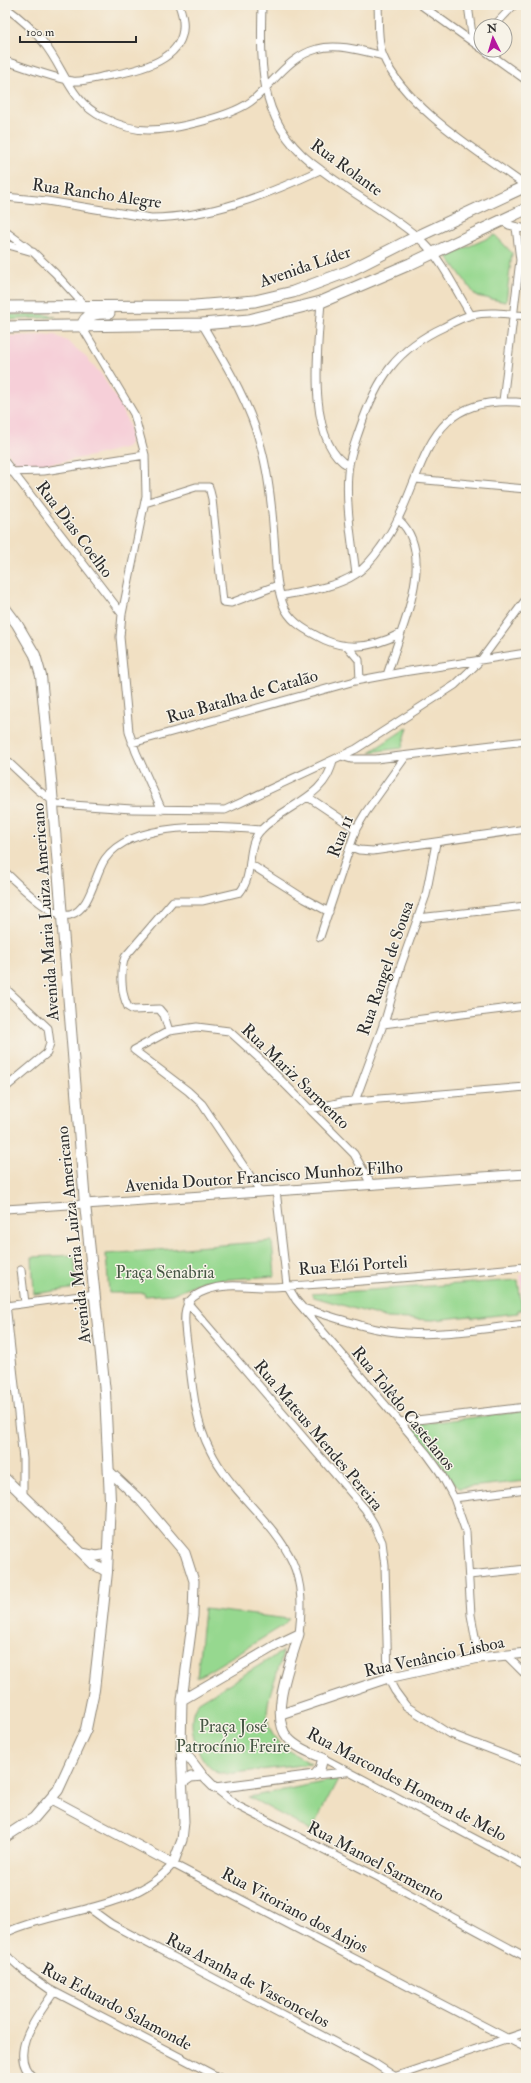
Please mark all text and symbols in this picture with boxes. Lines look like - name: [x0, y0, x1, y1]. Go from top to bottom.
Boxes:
- scale bar: [20, 18, 136, 44]
- north arrow: [473, 18, 513, 58]
- text: N: [486, 22, 499, 36]
- text: 100 m: [26, 25, 55, 40]
- street label: Rua Rolante: [307, 134, 387, 201]
- street label: Rua Rancho Alegre: [31, 174, 163, 213]
- street label: Avenida Líder: [256, 241, 354, 292]
- street label: Rua Dias Coelho: [32, 477, 118, 582]
- street label: Rua Batalha de Catalão: [164, 665, 320, 728]
- street label: Avenida Maria Luiza Americano: [27, 802, 64, 1023]
- street label: Rua 11: [323, 812, 358, 860]
- street label: Rua Rangel de Sousa: [353, 897, 419, 1038]
- street label: Rua Mariz Sarmento: [237, 1019, 354, 1133]
- street label: Avenida Maria Luiza Americano: [52, 1125, 95, 1346]
- street label: Avenida Doutor Francisco Munhoz Filho: [123, 1156, 404, 1197]
- street label: Rua Elói Porteli: [298, 1251, 409, 1280]
- park label: Praça Senabria: [116, 1262, 215, 1283]
- street label: Rua Tolêdo Castelanos: [347, 1342, 460, 1475]
- street label: Rua Mateus Mendes Pereira: [249, 1356, 388, 1516]
- street label: Rua Venâncio Lisboa: [362, 1631, 507, 1682]
- park label: Praça José Patrocínio Freire: [176, 1716, 290, 1757]
- street label: Rua Marcondes Homem de Melo: [303, 1723, 510, 1846]
- street label: Rua Manoel Sarmento: [304, 1816, 448, 1906]
- street label: Rua Vitoriano dos Anjos: [218, 1863, 372, 1958]
- street label: Rua Aranha de Vasconcelos: [162, 1928, 333, 2033]
- street label: Rua Eduardo Salamonde: [38, 1958, 196, 2055]

